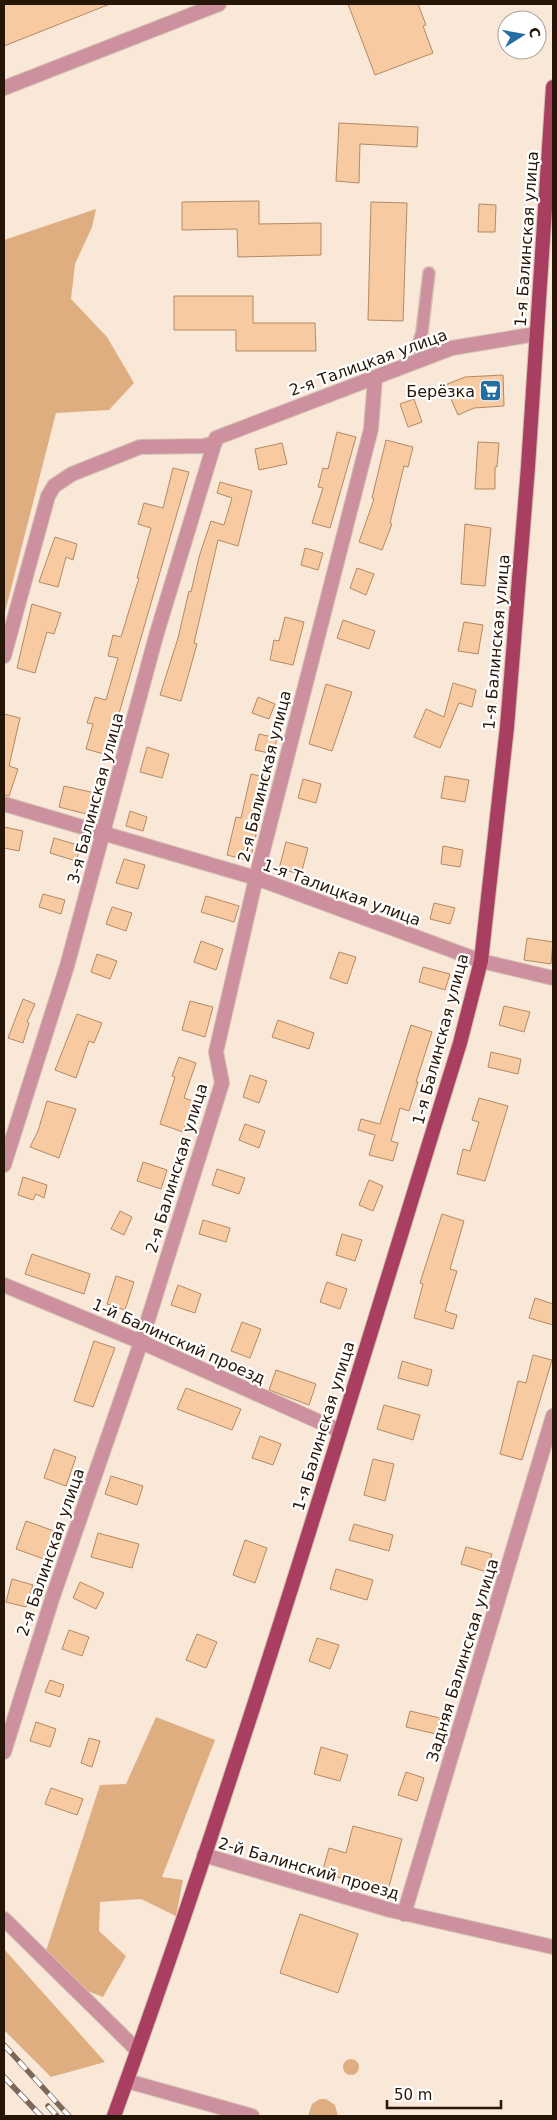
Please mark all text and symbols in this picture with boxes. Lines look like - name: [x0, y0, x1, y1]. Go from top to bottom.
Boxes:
- north arrow: [497, 10, 547, 60]
- text: С: [526, 26, 544, 39]
- street label: 1-я Балинская улица: [511, 150, 542, 328]
- street label: 2-я Талицкая улица: [287, 325, 450, 400]
- supermarket icon: Берёзка: [479, 379, 503, 403]
- place label: Берёзка: [406, 382, 475, 401]
- street label: 1-я Балинская улица: [479, 553, 514, 731]
- street label: 2-я Балинская улица: [234, 688, 295, 864]
- street label: 3-я Балинская улица: [63, 711, 127, 886]
- street label: 1-я Талицкая улица: [260, 855, 423, 930]
- street label: 1-я Балинская улица: [408, 952, 472, 1127]
- street label: 2-я Балинская улица: [142, 1081, 211, 1255]
- street label: 1-й Балинский проезд: [89, 1295, 268, 1388]
- street label: 1-я Балинская улица: [289, 1339, 358, 1513]
- street label: 2-я Балинская улица: [13, 1466, 88, 1639]
- street label: Задняя Балинская улица: [422, 1556, 502, 1764]
- street label: 2-й Балинский проезд: [216, 1834, 402, 1903]
- scale bar: [387, 2078, 501, 2110]
- text: 50 m: [394, 2086, 432, 2104]

